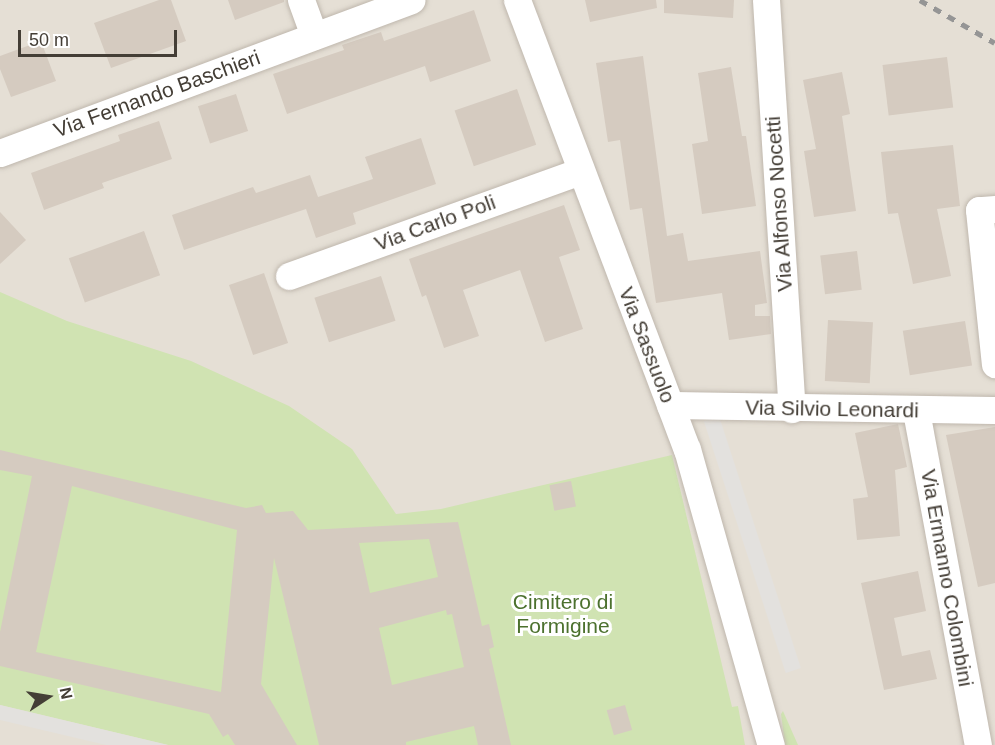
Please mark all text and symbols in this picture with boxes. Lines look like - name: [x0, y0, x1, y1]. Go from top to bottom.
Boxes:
- scale bar: [21, 18, 180, 56]
- text: 50 m: [29, 30, 69, 50]
- street label: Via Fernando Baschieri: [50, 45, 264, 143]
- street label: Via Alfonso Nocetti: [760, 115, 798, 293]
- street label: Via Carlo Poli: [371, 189, 499, 257]
- street label: Via Sassuolo: [613, 283, 681, 407]
- street label: Via Silvio Leonardi: [745, 395, 919, 423]
- street label: Via Ermanno Colombini: [915, 467, 979, 689]
- park label: Cimitero di Formigine: [513, 589, 613, 639]
- north arrow: [18, 667, 78, 727]
- text: N: [57, 686, 76, 701]

